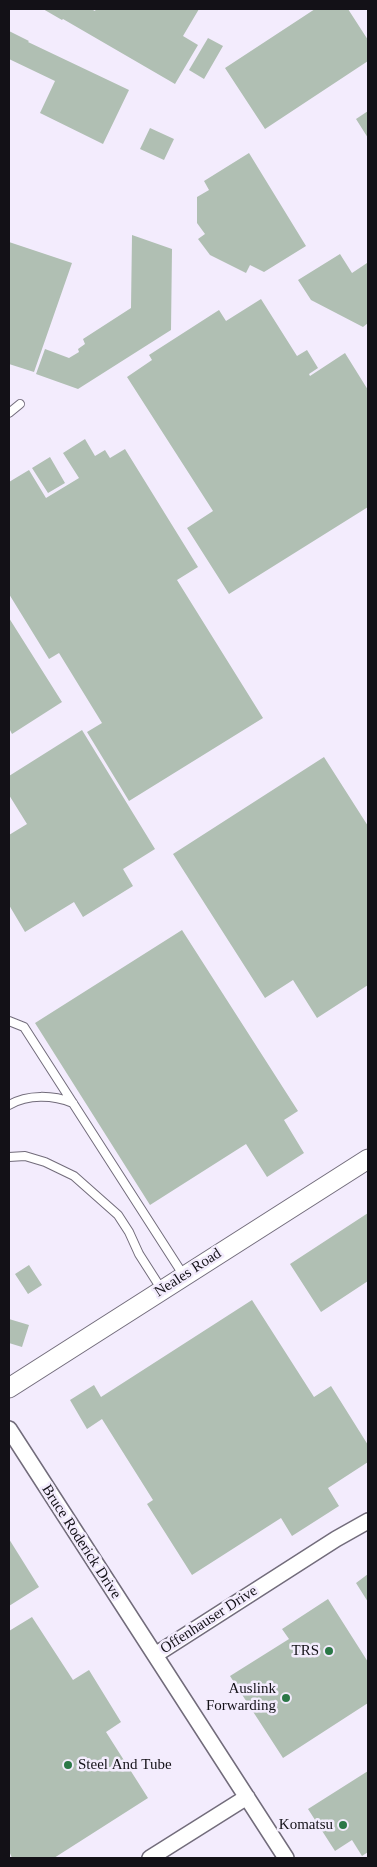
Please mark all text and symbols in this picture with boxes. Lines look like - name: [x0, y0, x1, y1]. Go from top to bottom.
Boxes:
- street label: Neales Road: [151, 1245, 225, 1301]
- street label: Bruce Roderick Drive: [37, 1482, 125, 1602]
- street label: Offenhauser Drive: [157, 1582, 261, 1658]
- place label: TRS: [291, 1642, 319, 1660]
- marker: TRS: [323, 1645, 335, 1657]
- place label: Auslink Forwarding: [206, 1680, 276, 1715]
- marker: Auslink Forwarding: [280, 1692, 292, 1704]
- place label: Steel And Tube: [78, 1756, 172, 1774]
- marker: Steel And Tube: [62, 1759, 74, 1771]
- place label: Komatsu: [279, 1816, 333, 1834]
- marker: Komatsu: [337, 1819, 349, 1831]

